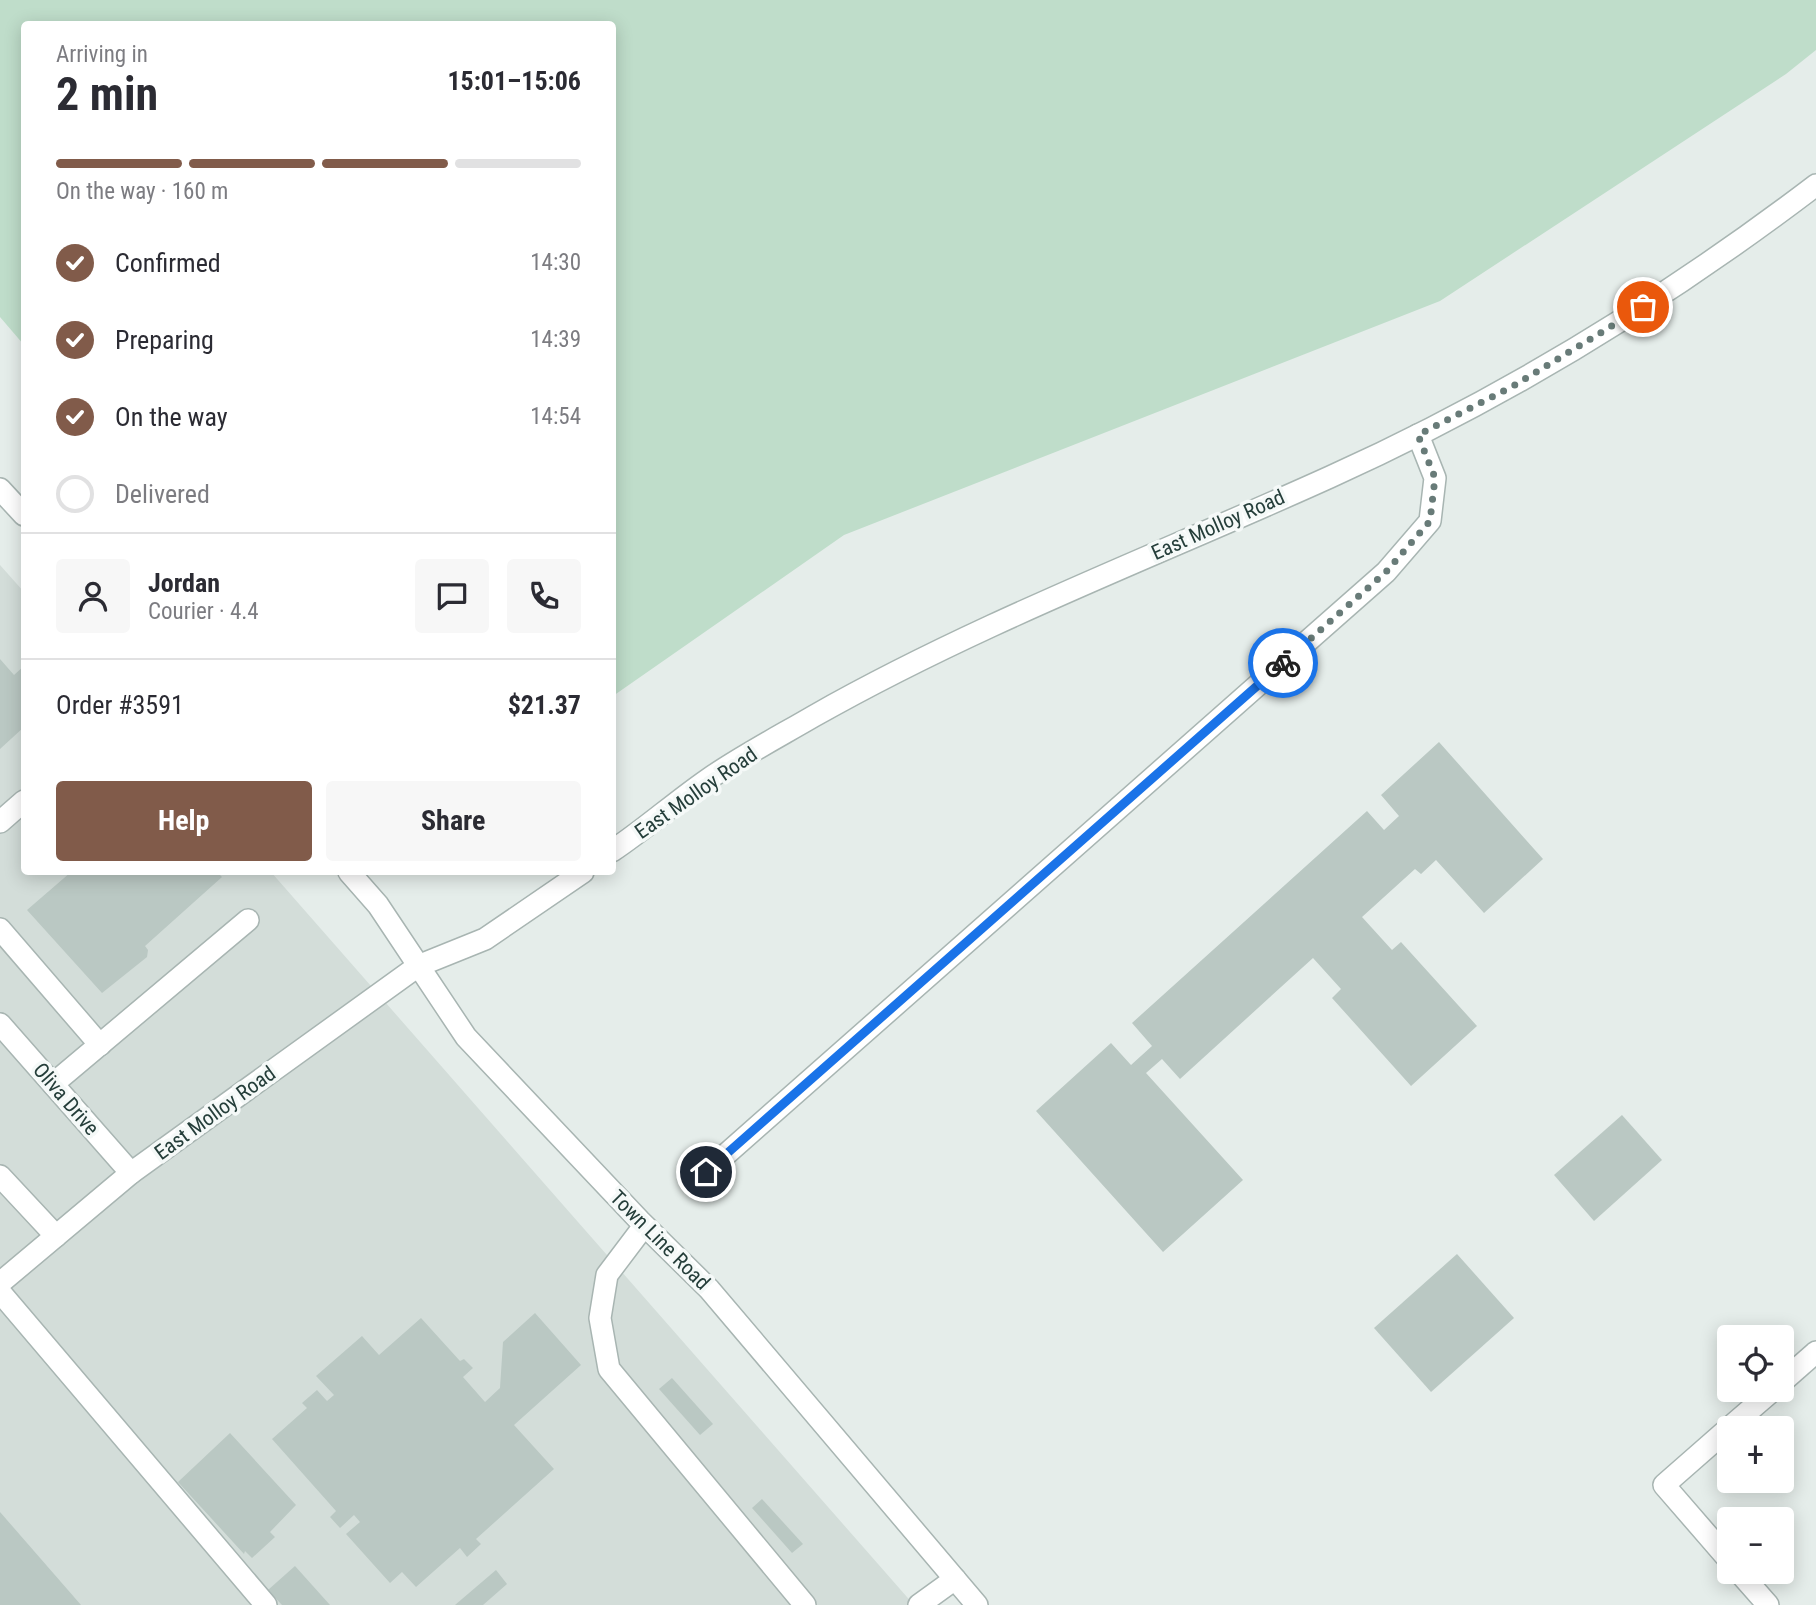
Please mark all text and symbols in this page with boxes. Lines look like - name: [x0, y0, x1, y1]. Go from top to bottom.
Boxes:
- text: Arriving in: [56, 41, 148, 68]
- text: 15:01–15:06: [447, 66, 581, 96]
- text: 2 min: [56, 67, 158, 121]
- text: On the way · 160 m: [56, 178, 228, 205]
- icon: check: [56, 244, 94, 282]
- text: Confirmed: [115, 248, 221, 278]
- text: 14:30: [530, 249, 581, 276]
- pin: [1613, 277, 1673, 337]
- icon: bag: [1624, 288, 1662, 326]
- icon: check: [56, 321, 94, 359]
- text: Preparing: [115, 325, 214, 355]
- text: 14:39: [530, 326, 581, 353]
- icon: check: [56, 398, 94, 436]
- text: On the way: [115, 402, 228, 432]
- text: 14:54: [530, 403, 581, 430]
- text: Delivered: [115, 479, 210, 509]
- street label: East Molloy Road: [1148, 485, 1288, 565]
- button: person: [56, 559, 130, 633]
- button: chat: [415, 559, 489, 633]
- button: phone: [507, 559, 581, 633]
- text: Jordan: [148, 568, 220, 598]
- text: Courier · 4.4: [148, 598, 259, 625]
- courier: [1248, 628, 1318, 698]
- icon: bike: [1264, 644, 1302, 682]
- text: Order #3591: [56, 690, 184, 720]
- text: $21.37: [508, 690, 581, 720]
- street label: East Molloy Road: [630, 742, 762, 844]
- button: Help: [56, 781, 312, 861]
- button: Share: [326, 781, 581, 861]
- street label: Oliva Drive: [28, 1058, 104, 1140]
- street label: East Molloy Road: [150, 1061, 280, 1165]
- pin: [676, 1142, 736, 1202]
- icon: home: [687, 1153, 725, 1191]
- street label: Town Line Road: [605, 1185, 715, 1295]
- map controls: [1717, 1325, 1794, 1584]
- button: locate: [1717, 1325, 1794, 1402]
- button: +: [1717, 1416, 1794, 1493]
- button: −: [1717, 1507, 1794, 1584]

